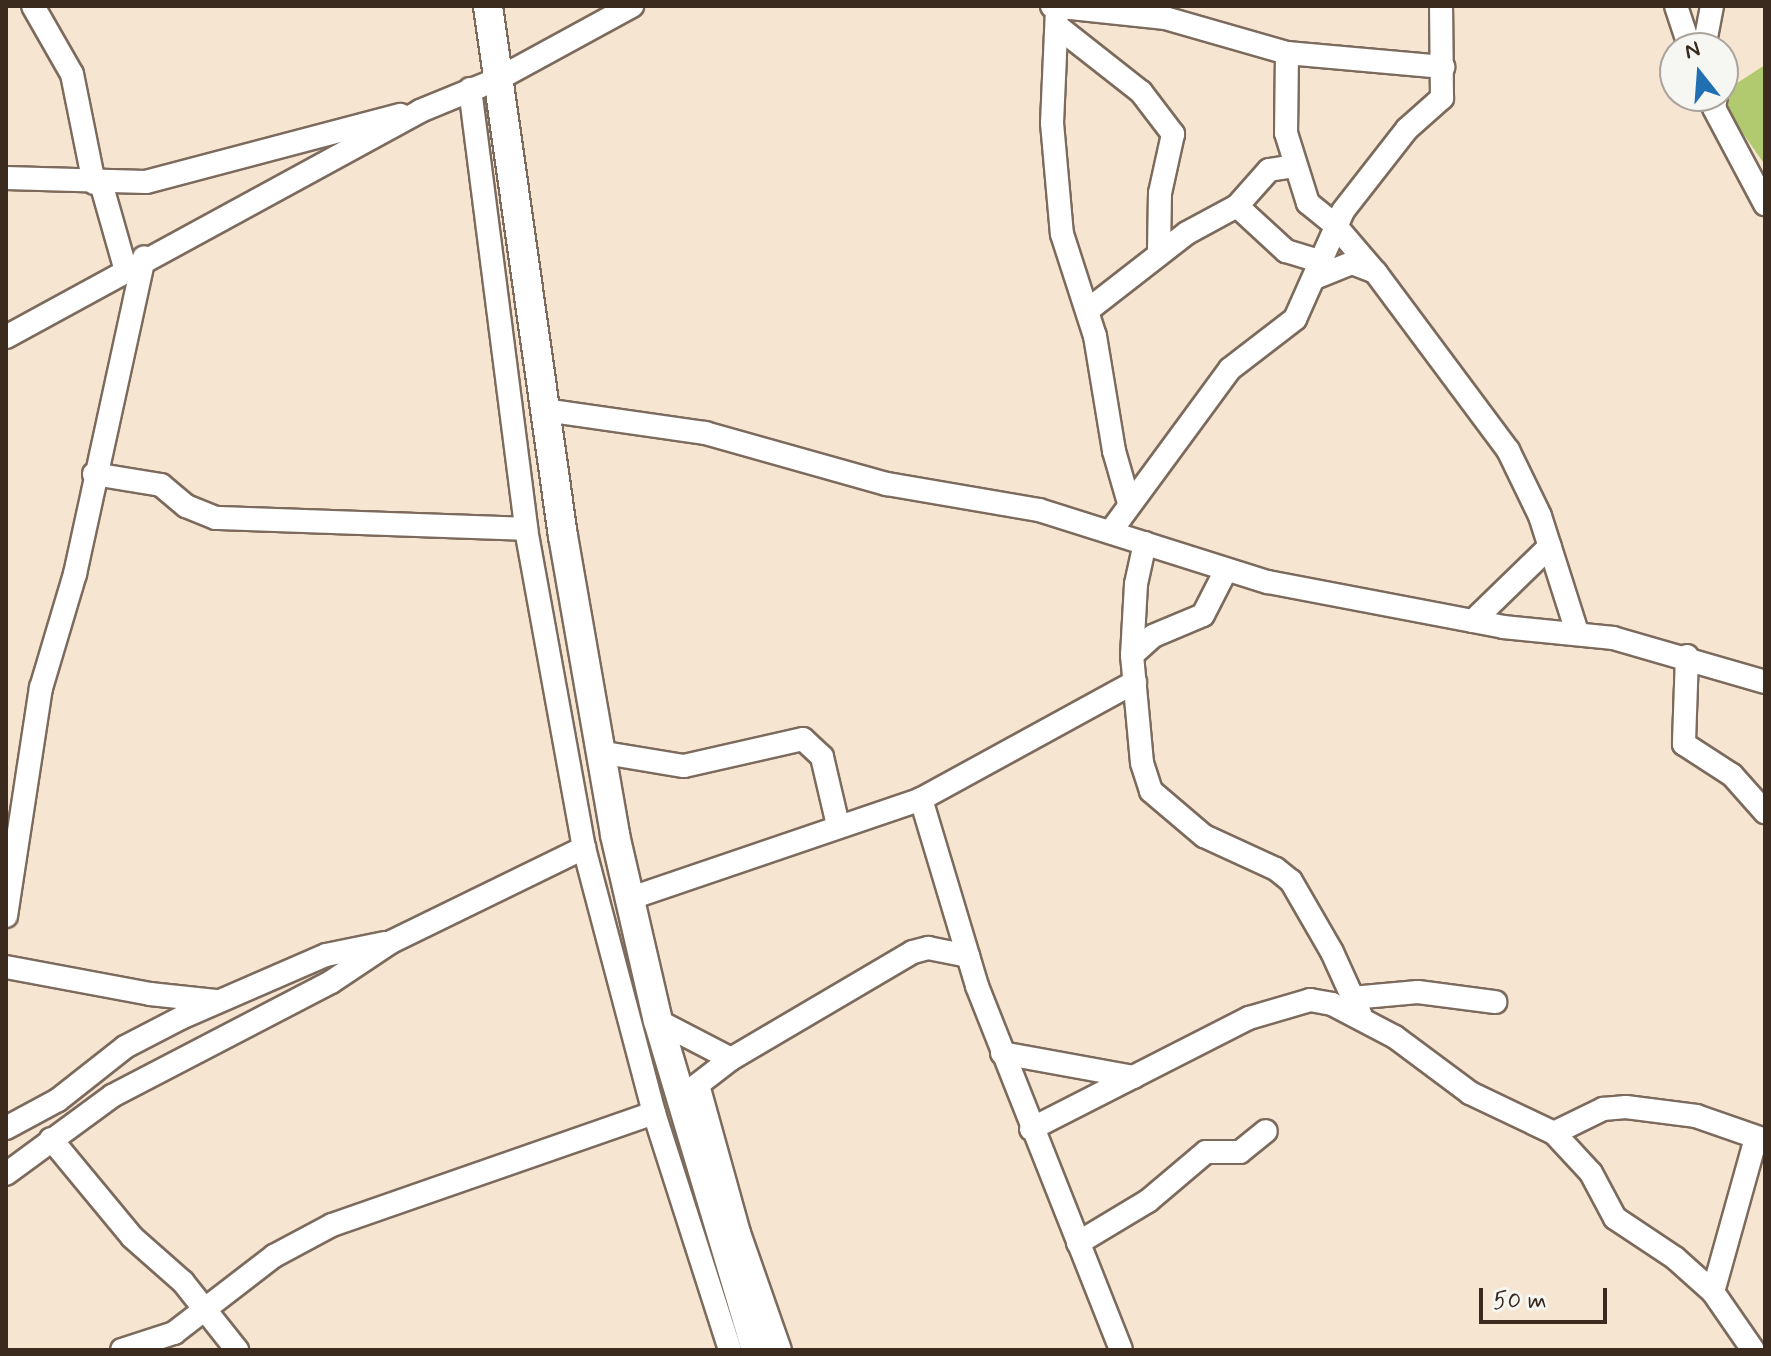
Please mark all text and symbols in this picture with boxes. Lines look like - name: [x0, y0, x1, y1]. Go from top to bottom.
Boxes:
- north arrow: [1659, 32, 1739, 112]
- text: N: [1681, 35, 1704, 66]
- scale bar: [1483, 1272, 1611, 1322]
- text: 50 m: [1493, 1286, 1547, 1317]

